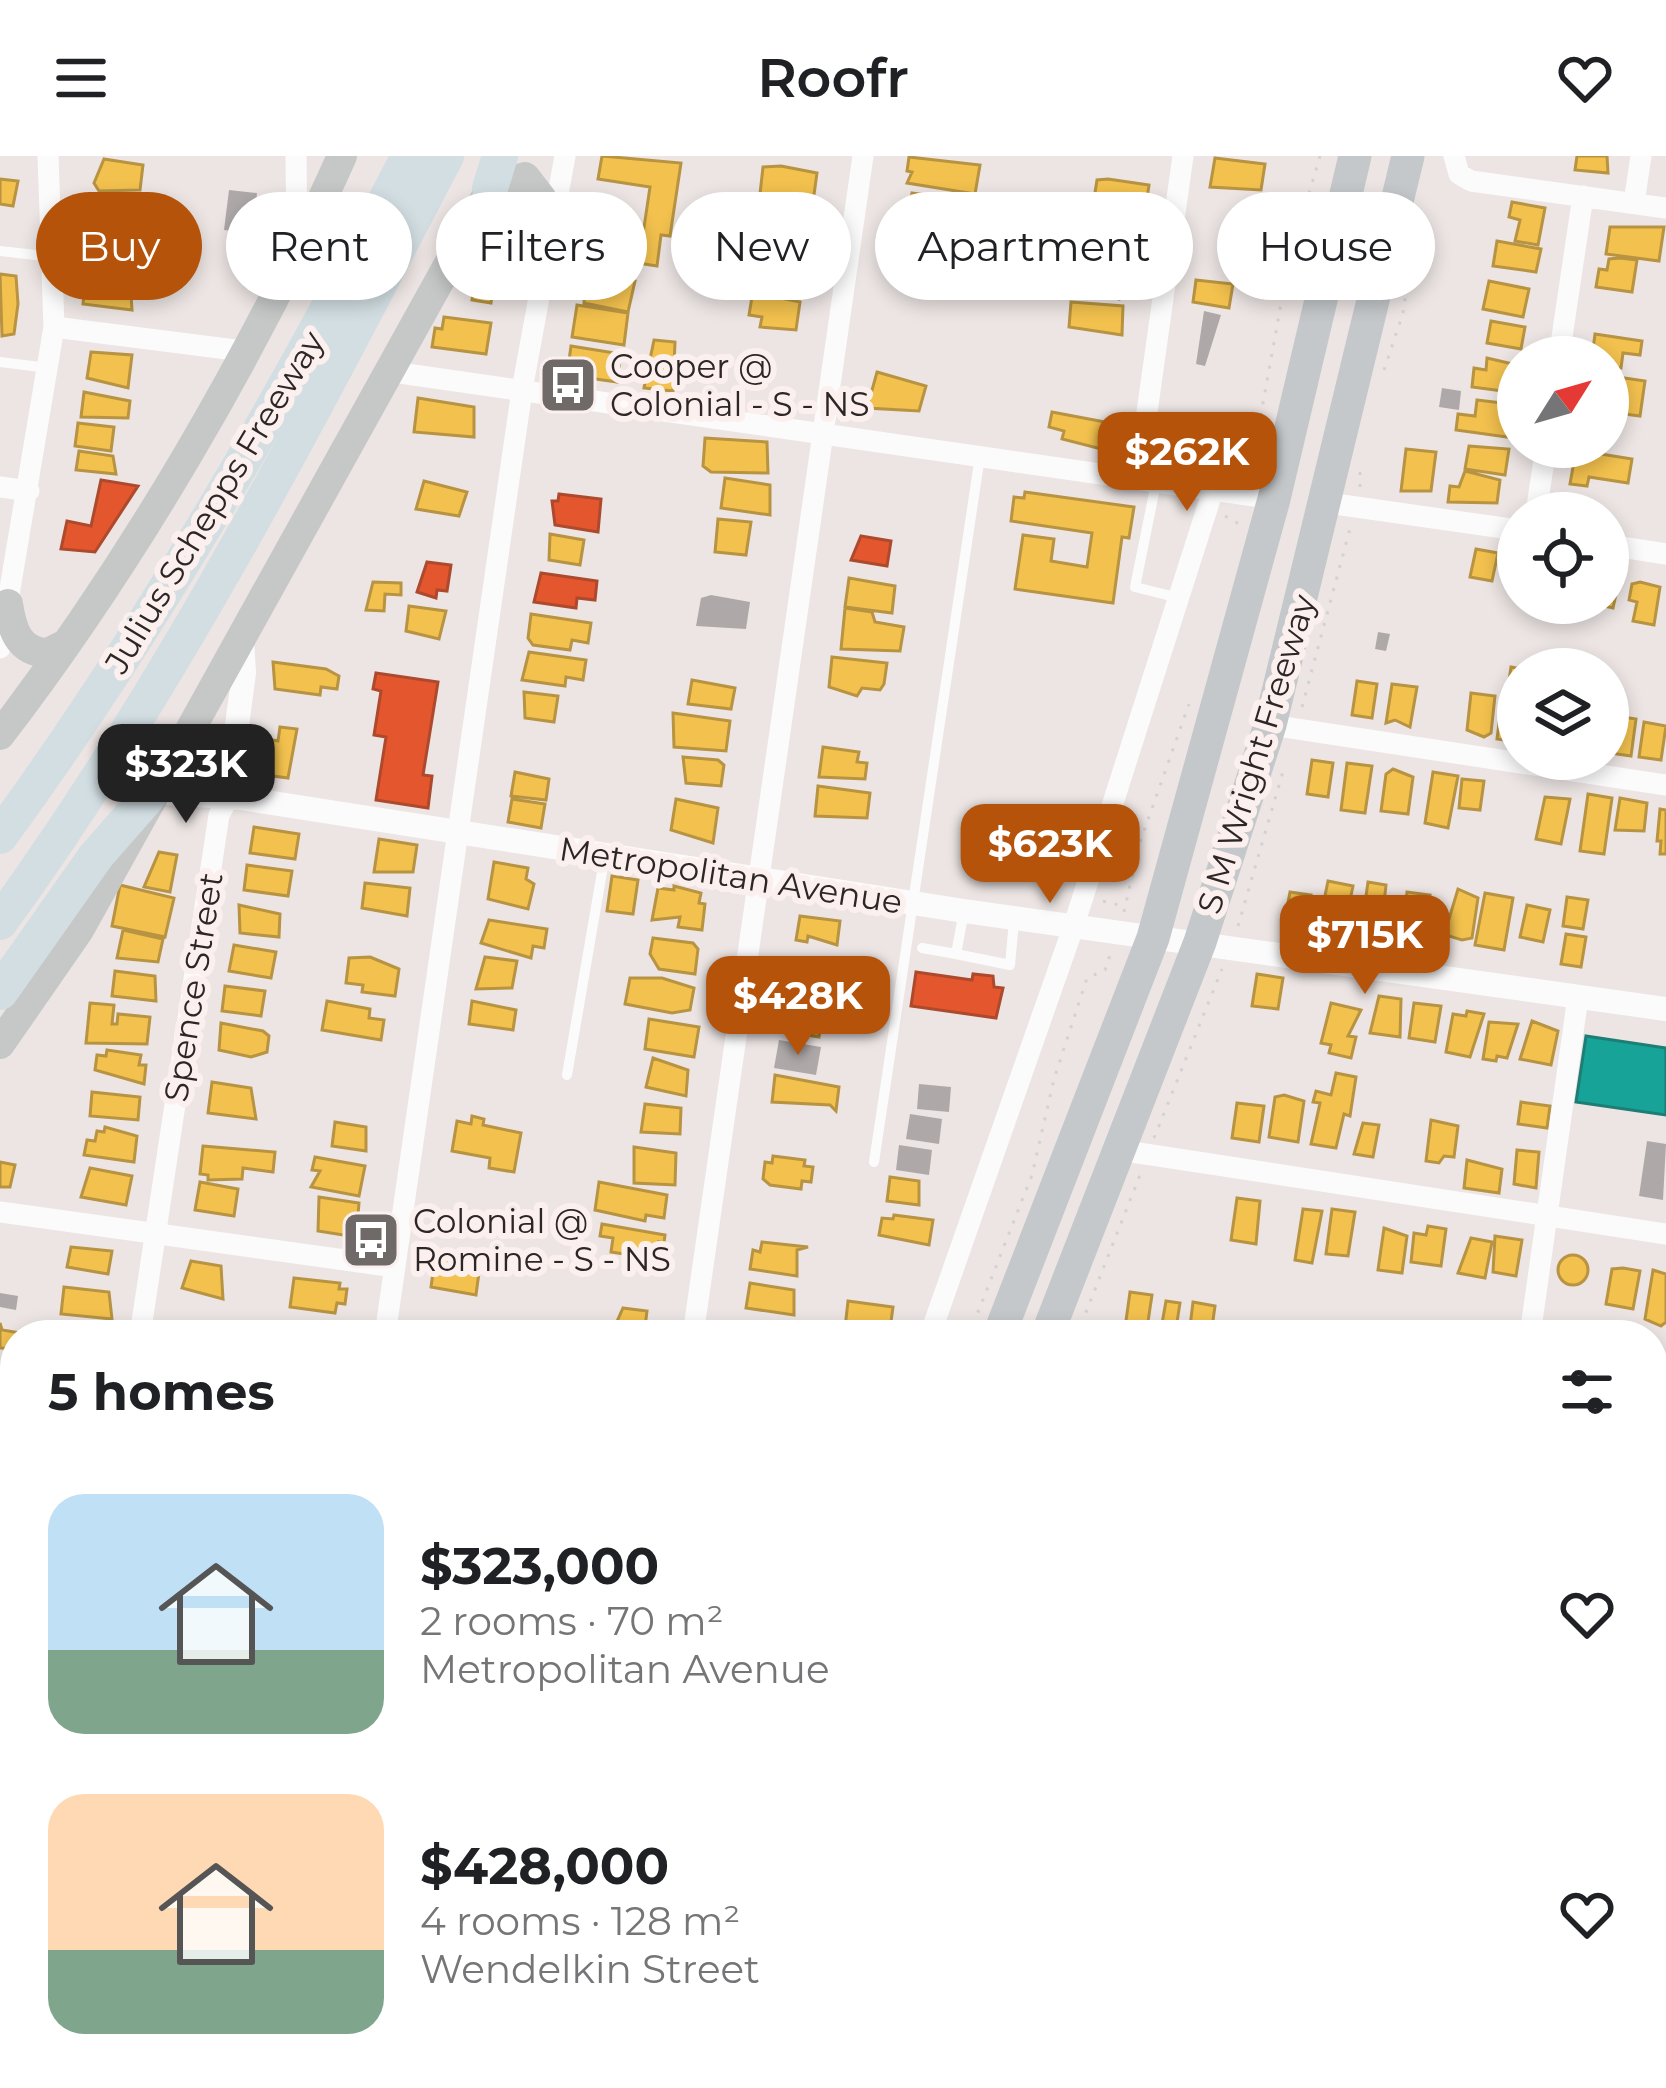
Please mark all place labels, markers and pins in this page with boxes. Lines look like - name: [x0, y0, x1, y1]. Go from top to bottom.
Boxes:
- place label: Cooper @ Colonial - S - NS: [610, 346, 870, 424]
- bus stop icon: Cooper @ Colonial - S - NS: [537, 354, 599, 416]
- pin: $262K: [1103, 412, 1271, 514]
- pin: $323K: [102, 724, 270, 826]
- pin: $623K: [966, 804, 1134, 906]
- pin: $715K: [1281, 895, 1449, 997]
- pin: $428K: [714, 956, 882, 1058]
- place label: Colonial @ Romine - S - NS: [413, 1201, 671, 1279]
- bus stop icon: Colonial @ Romine - S - NS: [340, 1209, 402, 1271]

